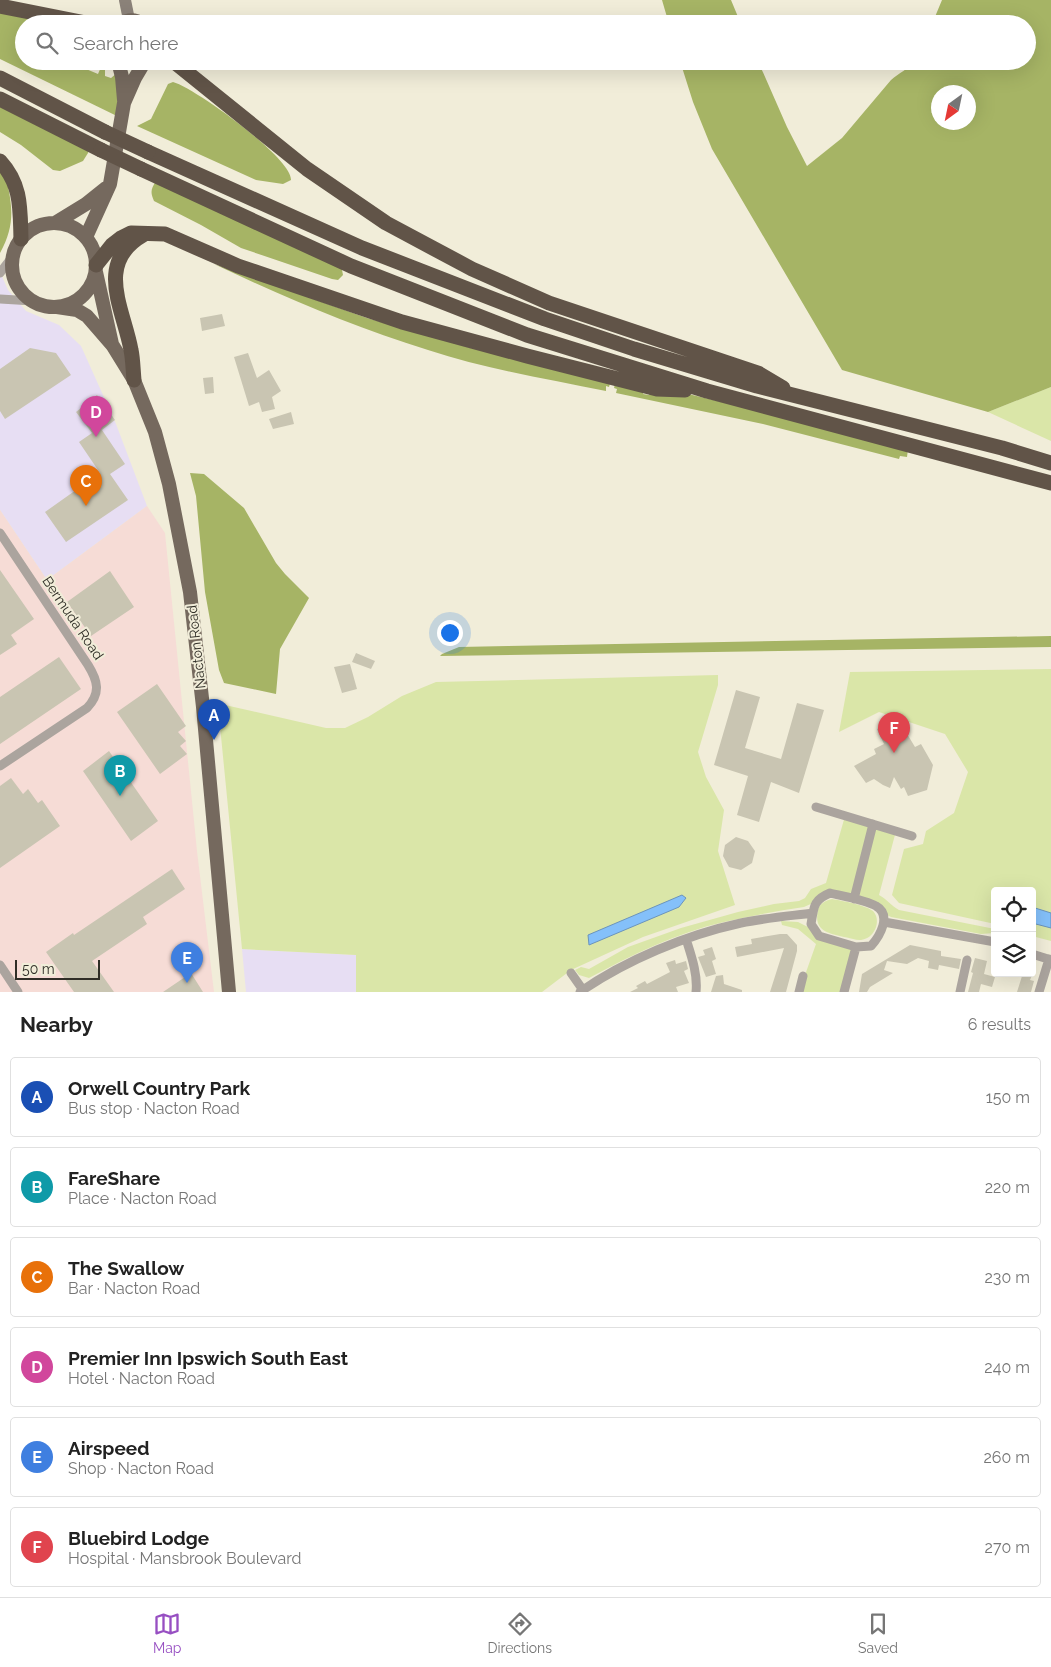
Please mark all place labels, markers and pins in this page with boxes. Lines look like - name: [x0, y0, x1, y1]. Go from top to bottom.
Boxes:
- pin: D: [80, 396, 112, 437]
- pin: C: [70, 465, 102, 506]
- pin: A: [198, 699, 230, 740]
- pin: F: [878, 712, 910, 753]
- pin: B: [104, 755, 136, 796]
- pin: E: [171, 942, 203, 983]

